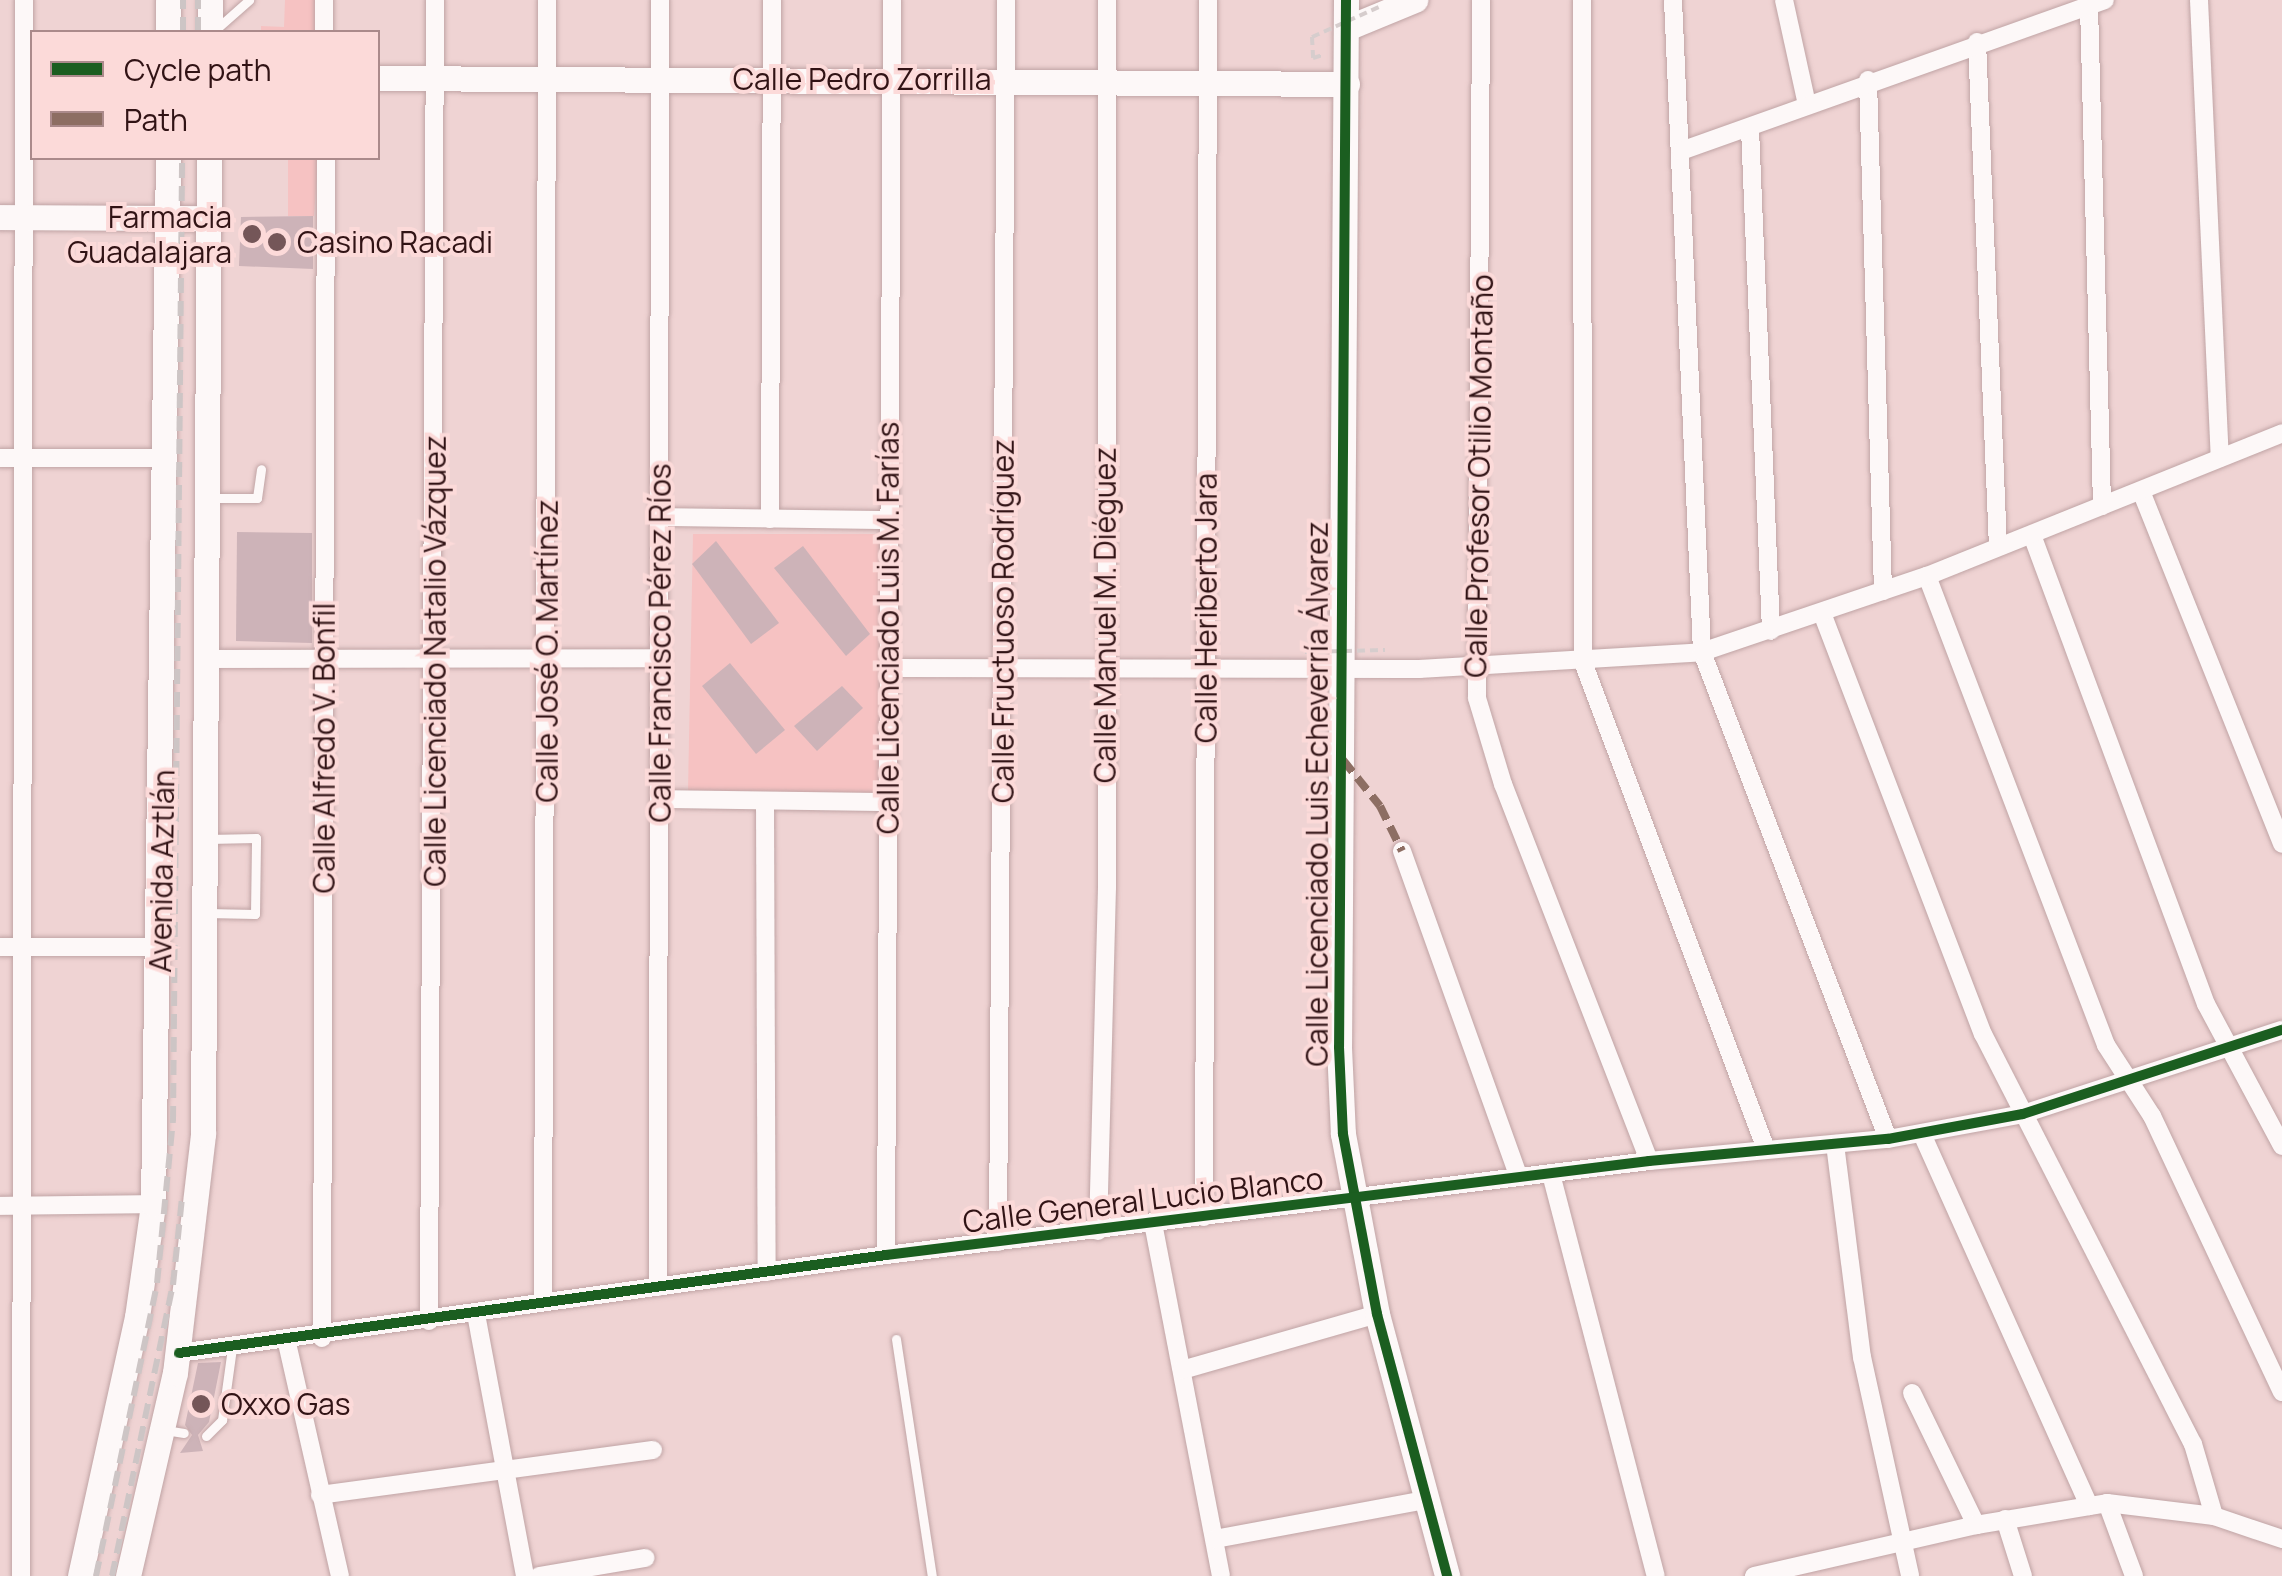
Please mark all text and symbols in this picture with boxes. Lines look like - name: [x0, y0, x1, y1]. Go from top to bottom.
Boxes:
- legend: [30, 30, 380, 160]
- text: Cycle path: [124, 49, 272, 90]
- street label: Calle Pedro Zorrilla: [733, 61, 991, 97]
- text: Path: [124, 99, 188, 140]
- place label: Farmacia Guadalajara: [67, 199, 232, 270]
- marker: Farmacia Guadalajara: [241, 223, 263, 245]
- place label: Casino Racadi: [297, 224, 493, 260]
- marker: Casino Racadi: [266, 231, 288, 253]
- street label: Calle Profesor Otilio Montaño: [1457, 274, 1501, 678]
- street label: Calle Licenciado Luis M. Farías: [870, 422, 906, 834]
- street label: Calle Licenciado Natalio Vázquez: [417, 435, 453, 887]
- street label: Calle Fructuoso Rodríguez: [985, 439, 1021, 803]
- street label: Calle Manuel M. Diéguez: [1087, 447, 1123, 783]
- street label: Calle Francisco Pérez Ríos: [642, 463, 678, 823]
- street label: Calle Heriberto Jara: [1188, 473, 1224, 743]
- street label: Calle José O. Martínez: [529, 499, 565, 803]
- street label: Calle Licenciado Luis Echeverría Álvarez: [1299, 521, 1335, 1067]
- street label: Calle Alfredo V. Bonfil: [306, 603, 342, 893]
- street label: Avenida Aztlán: [142, 769, 182, 973]
- street label: Calle General Lucio Blanco: [961, 1160, 1325, 1240]
- place label: Oxxo Gas: [221, 1386, 350, 1422]
- marker: Oxxo Gas: [190, 1393, 212, 1415]

